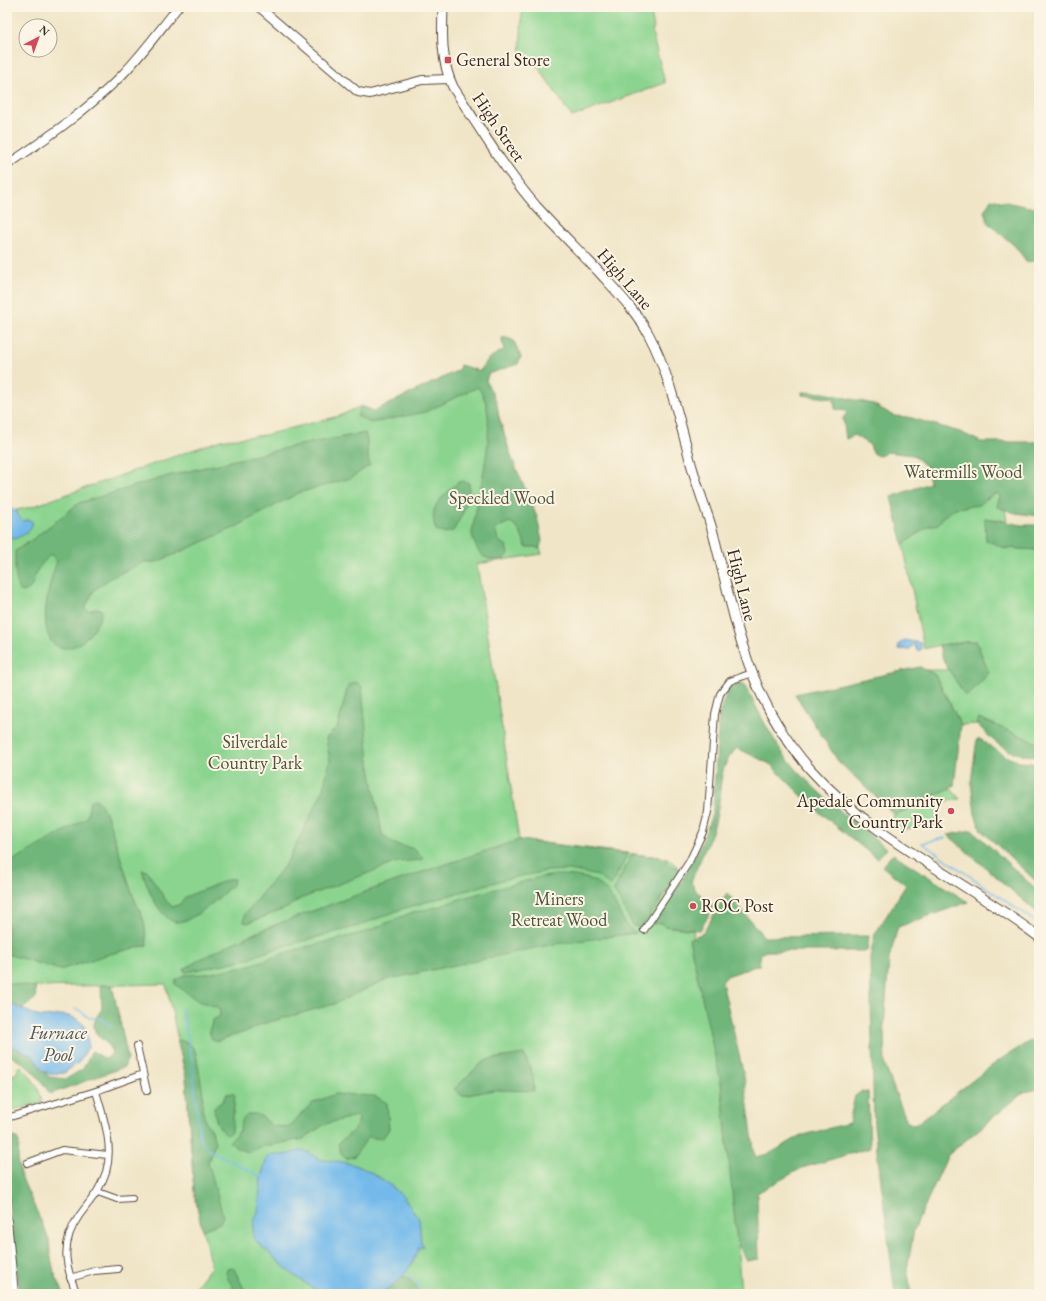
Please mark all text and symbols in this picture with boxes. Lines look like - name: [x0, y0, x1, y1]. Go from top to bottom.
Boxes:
- north arrow: [18, 18, 58, 58]
- text: N: [37, 22, 53, 39]
- place label: General Store: [456, 48, 550, 71]
- marker: General Store: [443, 55, 453, 65]
- street label: High Street: [468, 87, 531, 166]
- street label: High Lane: [592, 243, 658, 314]
- park label: Watermills Wood: [904, 460, 1023, 483]
- park label: Speckled Wood: [449, 486, 556, 509]
- street label: High Lane: [722, 546, 763, 624]
- park label: Silverdale Country Park: [208, 730, 303, 774]
- place label: Apedale Community Country Park: [795, 789, 944, 833]
- marker: Apedale Community Country Park: [946, 806, 956, 816]
- park label: Miners Retreat Wood: [511, 887, 608, 931]
- place label: ROC Post: [701, 894, 774, 917]
- marker: ROC Post: [688, 901, 698, 911]
- water label: Furnace Pool: [28, 1020, 87, 1067]

